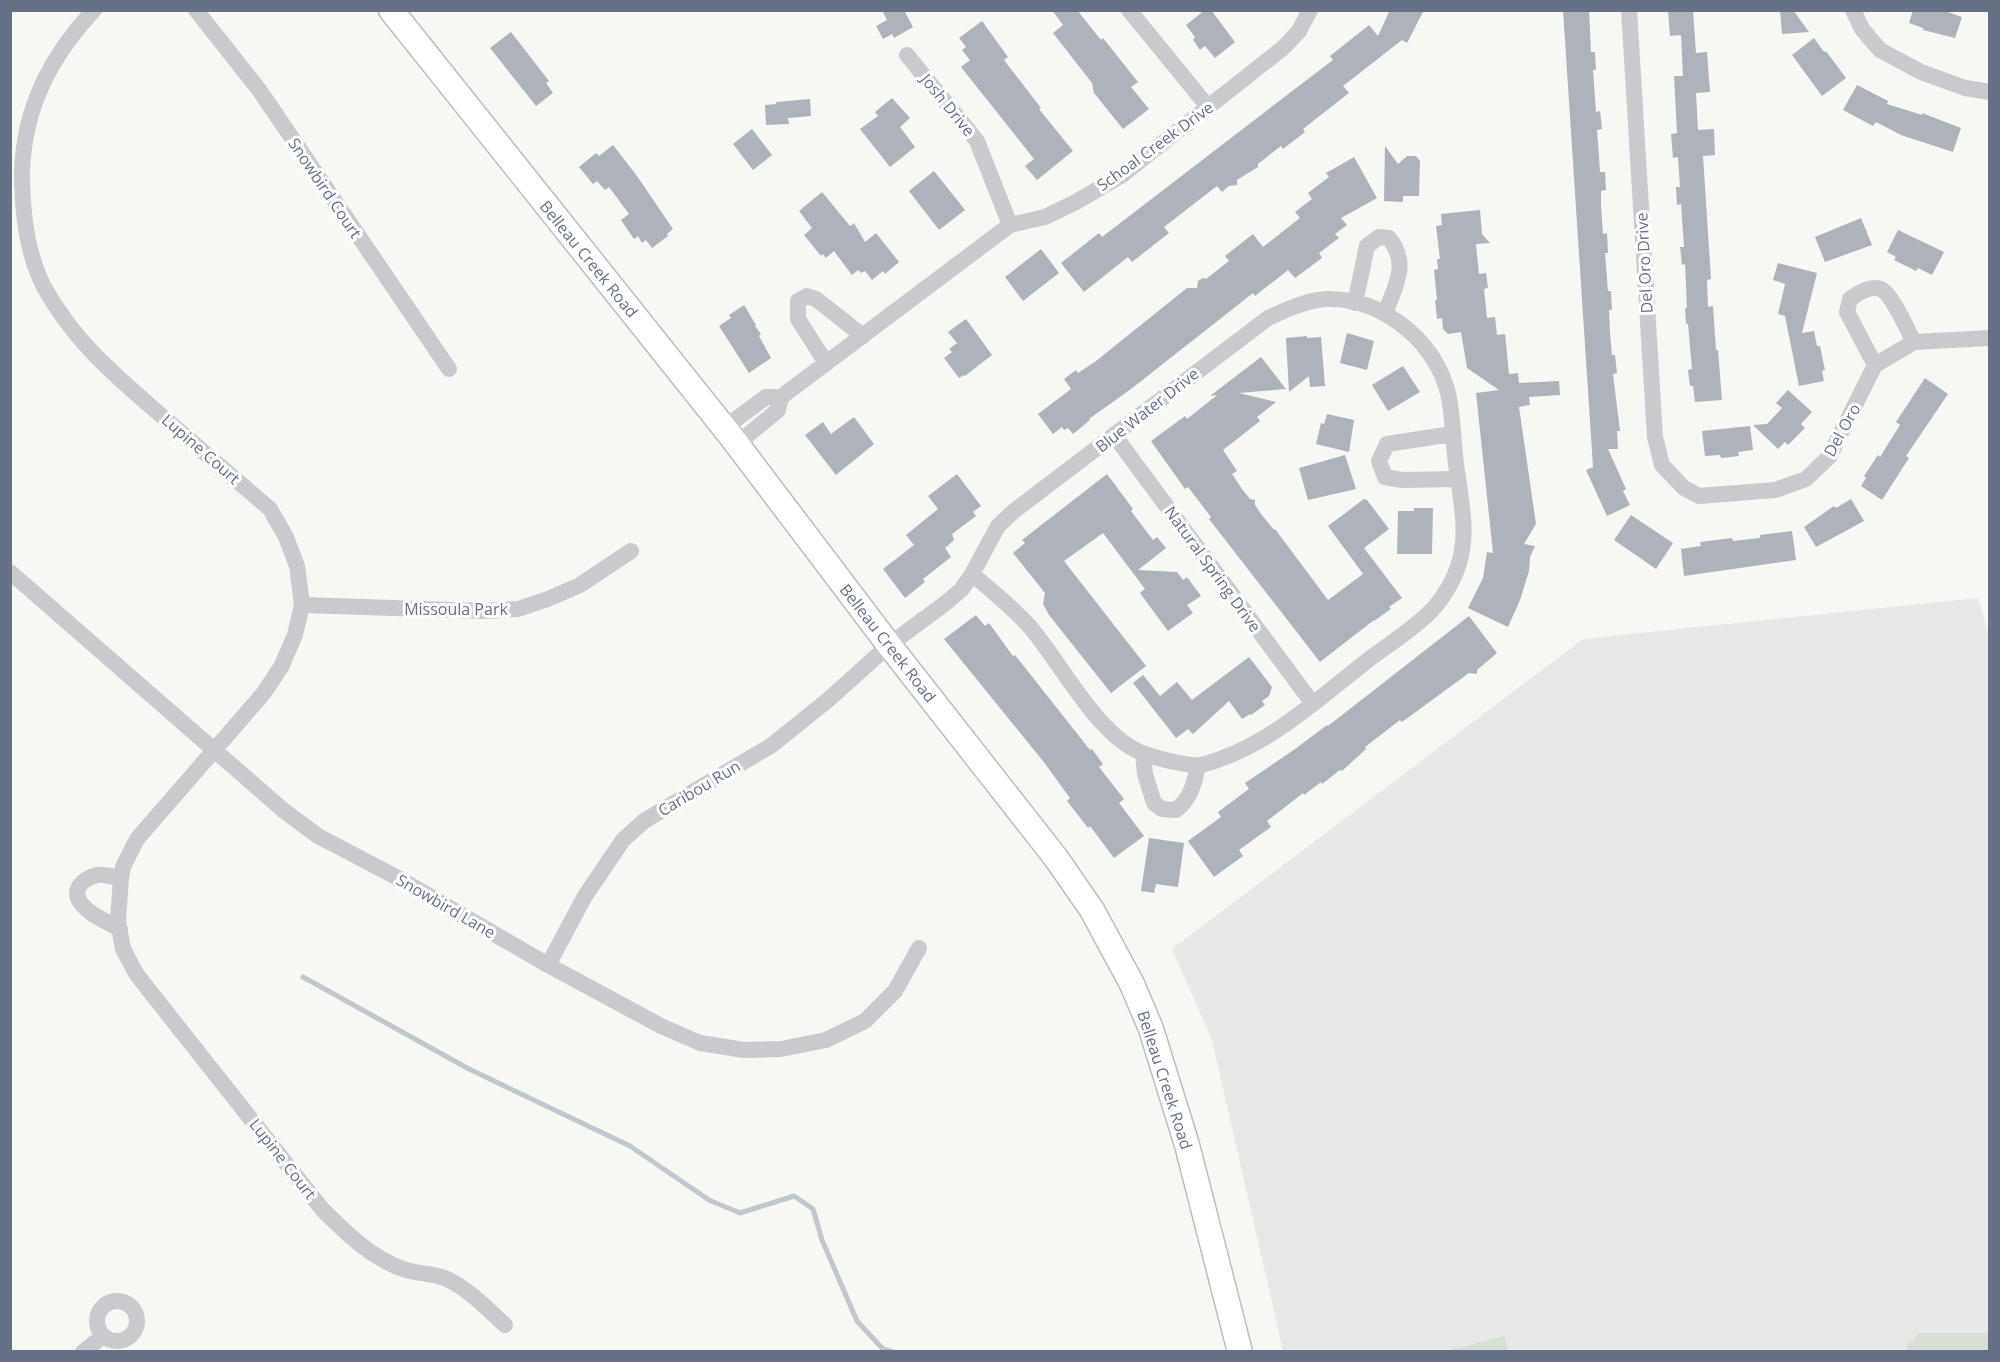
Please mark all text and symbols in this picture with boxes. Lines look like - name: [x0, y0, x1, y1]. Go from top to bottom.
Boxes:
- street label: Josh Drive: [915, 68, 980, 141]
- street label: Schoal Creek Drive: [1092, 96, 1218, 196]
- street label: Snowbird Court: [283, 133, 367, 243]
- street label: Belleau Creek Road: [535, 196, 643, 322]
- street label: Del Oro Drive: [1630, 212, 1658, 314]
- street label: Blue Water Drive: [1091, 363, 1203, 457]
- street label: Del Oro: [1818, 400, 1866, 460]
- street label: Lupine Court: [157, 409, 245, 489]
- street label: Natural Spring Drive: [1160, 501, 1266, 637]
- street label: Belleau Creek Road: [835, 579, 941, 707]
- street label: Missoula Park: [404, 598, 508, 620]
- street label: Caribou Run: [654, 755, 744, 821]
- street label: Snowbird Lane: [392, 869, 500, 943]
- street label: Belleau Creek Road: [1132, 1008, 1198, 1152]
- street label: Lupine Court: [245, 1114, 322, 1204]

